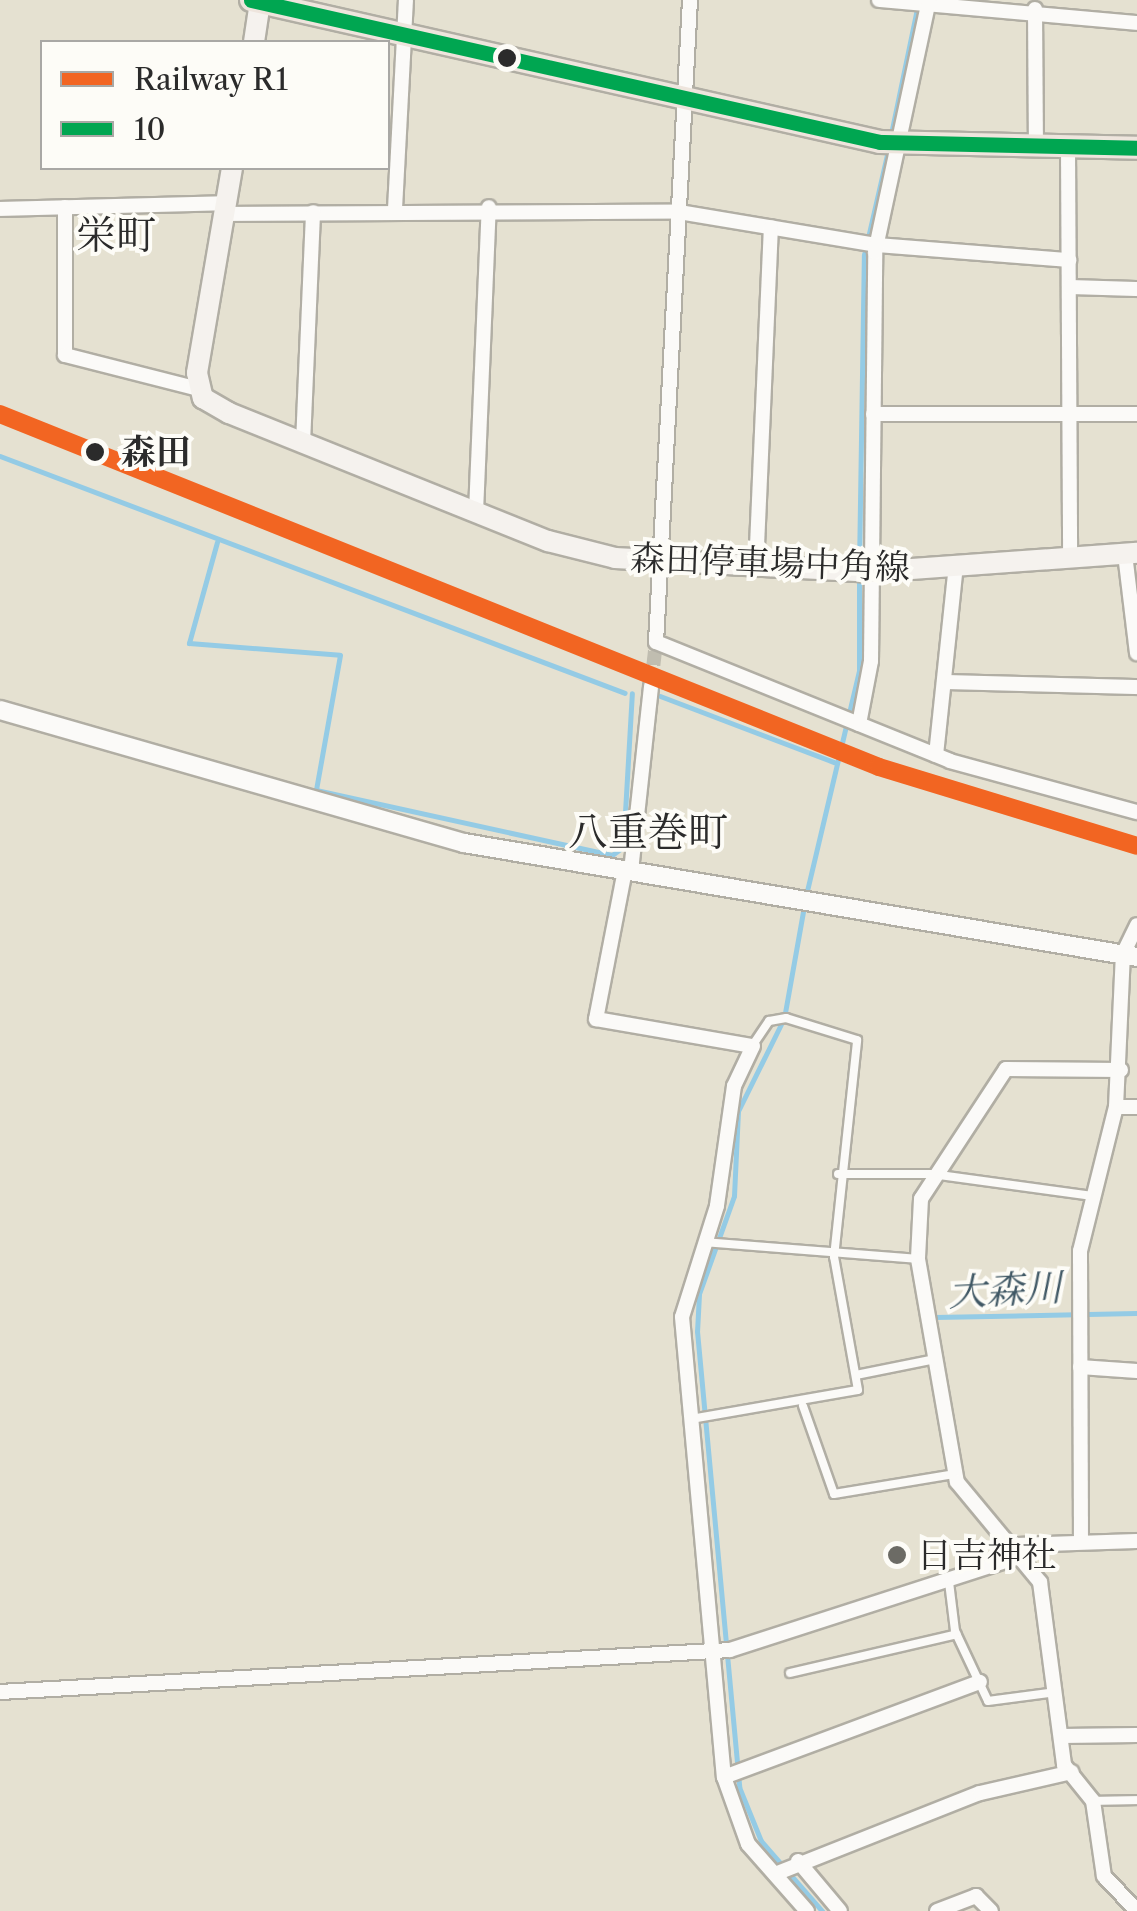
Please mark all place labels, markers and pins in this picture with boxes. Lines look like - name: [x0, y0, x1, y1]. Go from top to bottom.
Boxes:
- unlabelled marker: [497, 48, 517, 68]
- place label: 森田: [121, 431, 191, 473]
- marker: 森田: [78, 435, 112, 469]
- place label: 日吉神社: [917, 1534, 1057, 1576]
- marker: 日吉神社: [886, 1544, 908, 1566]

